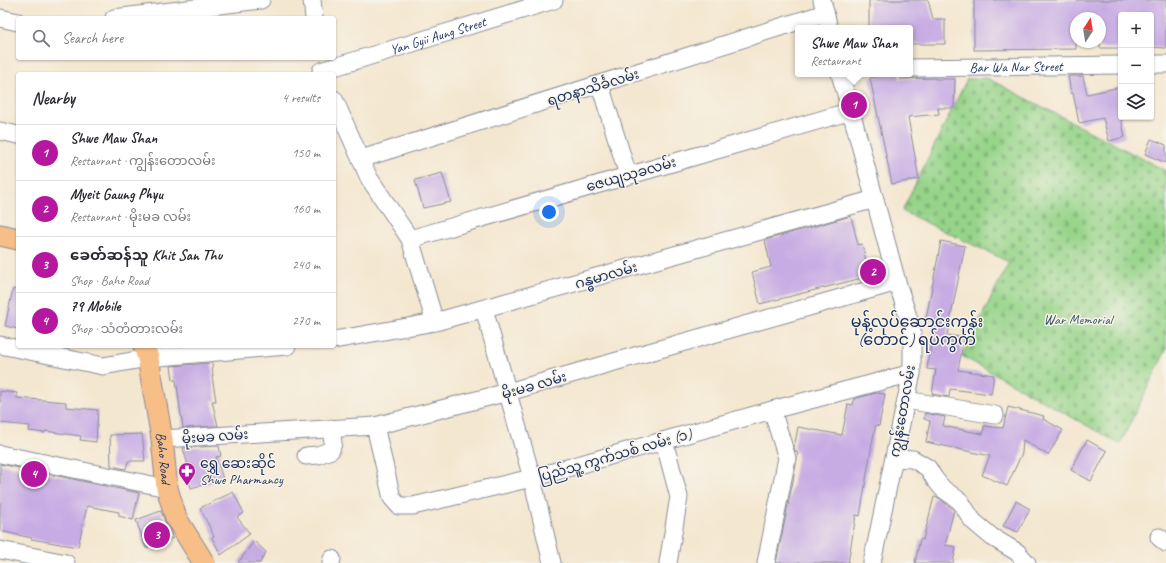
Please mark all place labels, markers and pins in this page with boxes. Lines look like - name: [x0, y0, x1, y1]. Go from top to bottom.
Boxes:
- pin: 1: [841, 90, 867, 120]
- pin: 2: [860, 257, 886, 287]
- place label: ရွှေ ဆေးဆိုင် Shwe Pharmancy: [200, 453, 284, 488]
- pin: 4: [21, 459, 47, 489]
- pharmacy icon: ရွှေ ဆေးဆိုင် Shwe Pharmancy: [177, 461, 197, 486]
- pin: 3: [144, 520, 170, 550]

